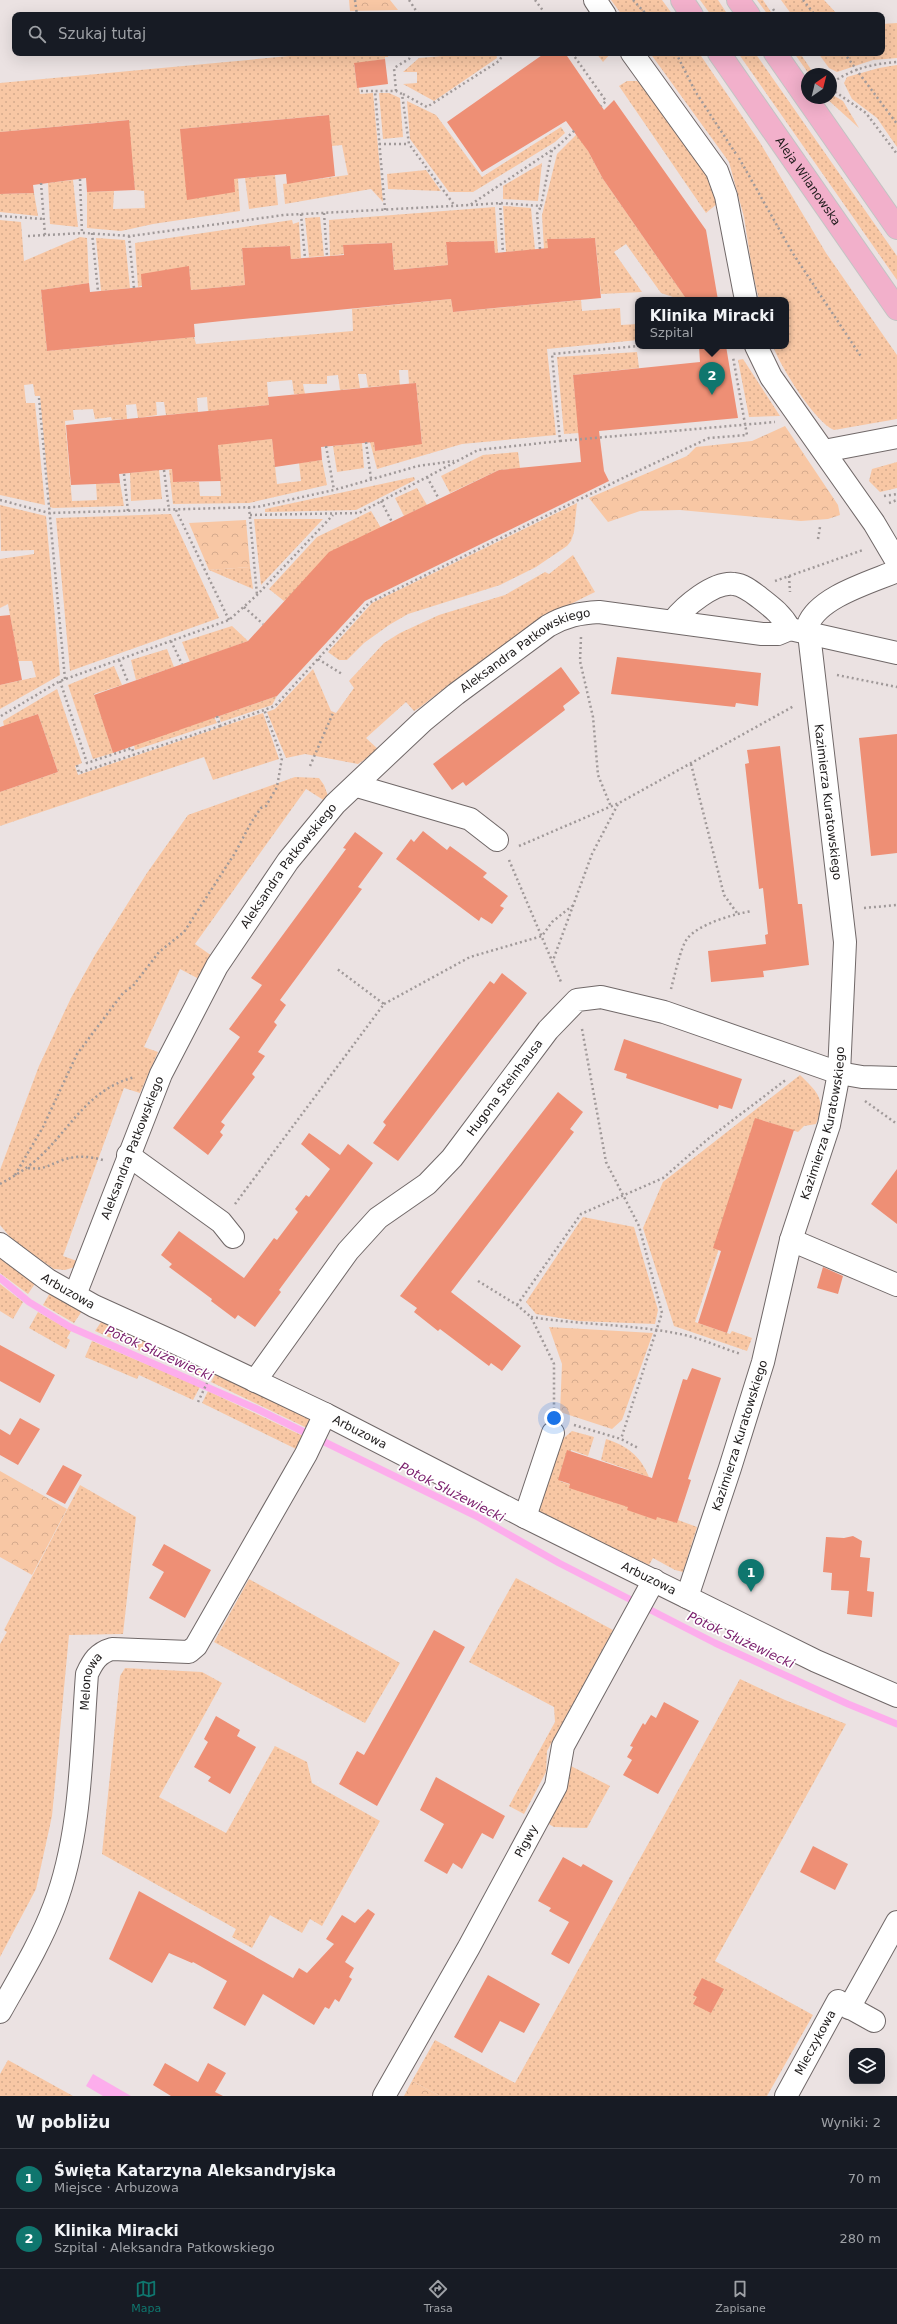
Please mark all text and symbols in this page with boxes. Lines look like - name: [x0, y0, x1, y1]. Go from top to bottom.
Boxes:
- search box: [12, 12, 885, 56]
- icon: search: [26, 23, 48, 45]
- text: Szukaj tutaj: [58, 25, 146, 43]
- north arrow: [801, 68, 837, 104]
- street label: Aleja Wilanowska: [773, 134, 844, 228]
- popup: [635, 297, 789, 349]
- text: Klinika Miracki: [650, 307, 774, 325]
- text: Szpital: [650, 325, 693, 340]
- pin: 2: [699, 362, 725, 395]
- street label: Aleksandra Patkowskiego: [457, 606, 591, 696]
- street label: Kazimierza Kuratowskiego: [811, 723, 845, 881]
- street label: Aleksandra Patkowskiego: [238, 801, 340, 931]
- street label: Hugona Steinhausa: [464, 1037, 545, 1139]
- street label: Kazimierza Kuratowskiego: [798, 1046, 847, 1201]
- street label: Aleksandra Patkowskiego: [98, 1074, 166, 1221]
- street label: Arbuzowa: [39, 1270, 97, 1312]
- water label: Potok Służewiecki: [103, 1323, 215, 1384]
- street label: Kazimierza Kuratowskiego: [709, 1358, 770, 1513]
- your location: [544, 1408, 564, 1428]
- street label: Arbuzowa: [330, 1412, 389, 1452]
- water label: Potok Służewiecki: [397, 1459, 507, 1525]
- street label: Arbuzowa: [619, 1559, 679, 1598]
- pin: 1: [738, 1559, 764, 1592]
- water label: Potok Służewiecki: [685, 1609, 797, 1671]
- street label: Melonowa: [78, 1649, 105, 1711]
- street label: Pigwy: [512, 1822, 541, 1860]
- street label: Mieczykowa: [792, 2007, 839, 2078]
- map controls: [849, 2048, 885, 2084]
- button: layers: [849, 2048, 885, 2084]
- text: W pobliżu: [16, 2112, 110, 2132]
- text: Wyniki: 2: [821, 2115, 881, 2130]
- text: Święta Katarzyna Aleksandryjska: [54, 2162, 336, 2180]
- text: 1: [24, 2171, 34, 2186]
- text: 70 m: [848, 2171, 881, 2186]
- text: Miejsce · Arbuzowa: [54, 2180, 179, 2195]
- text: Klinika Miracki: [54, 2222, 179, 2240]
- text: 2: [24, 2231, 34, 2246]
- text: 280 m: [839, 2231, 881, 2246]
- text: Szpital · Aleksandra Patkowskiego: [54, 2240, 275, 2255]
- tab: Mapa: [131, 2278, 161, 2315]
- tab: Trasa: [424, 2278, 453, 2315]
- tab: Zapisane: [715, 2278, 766, 2315]

